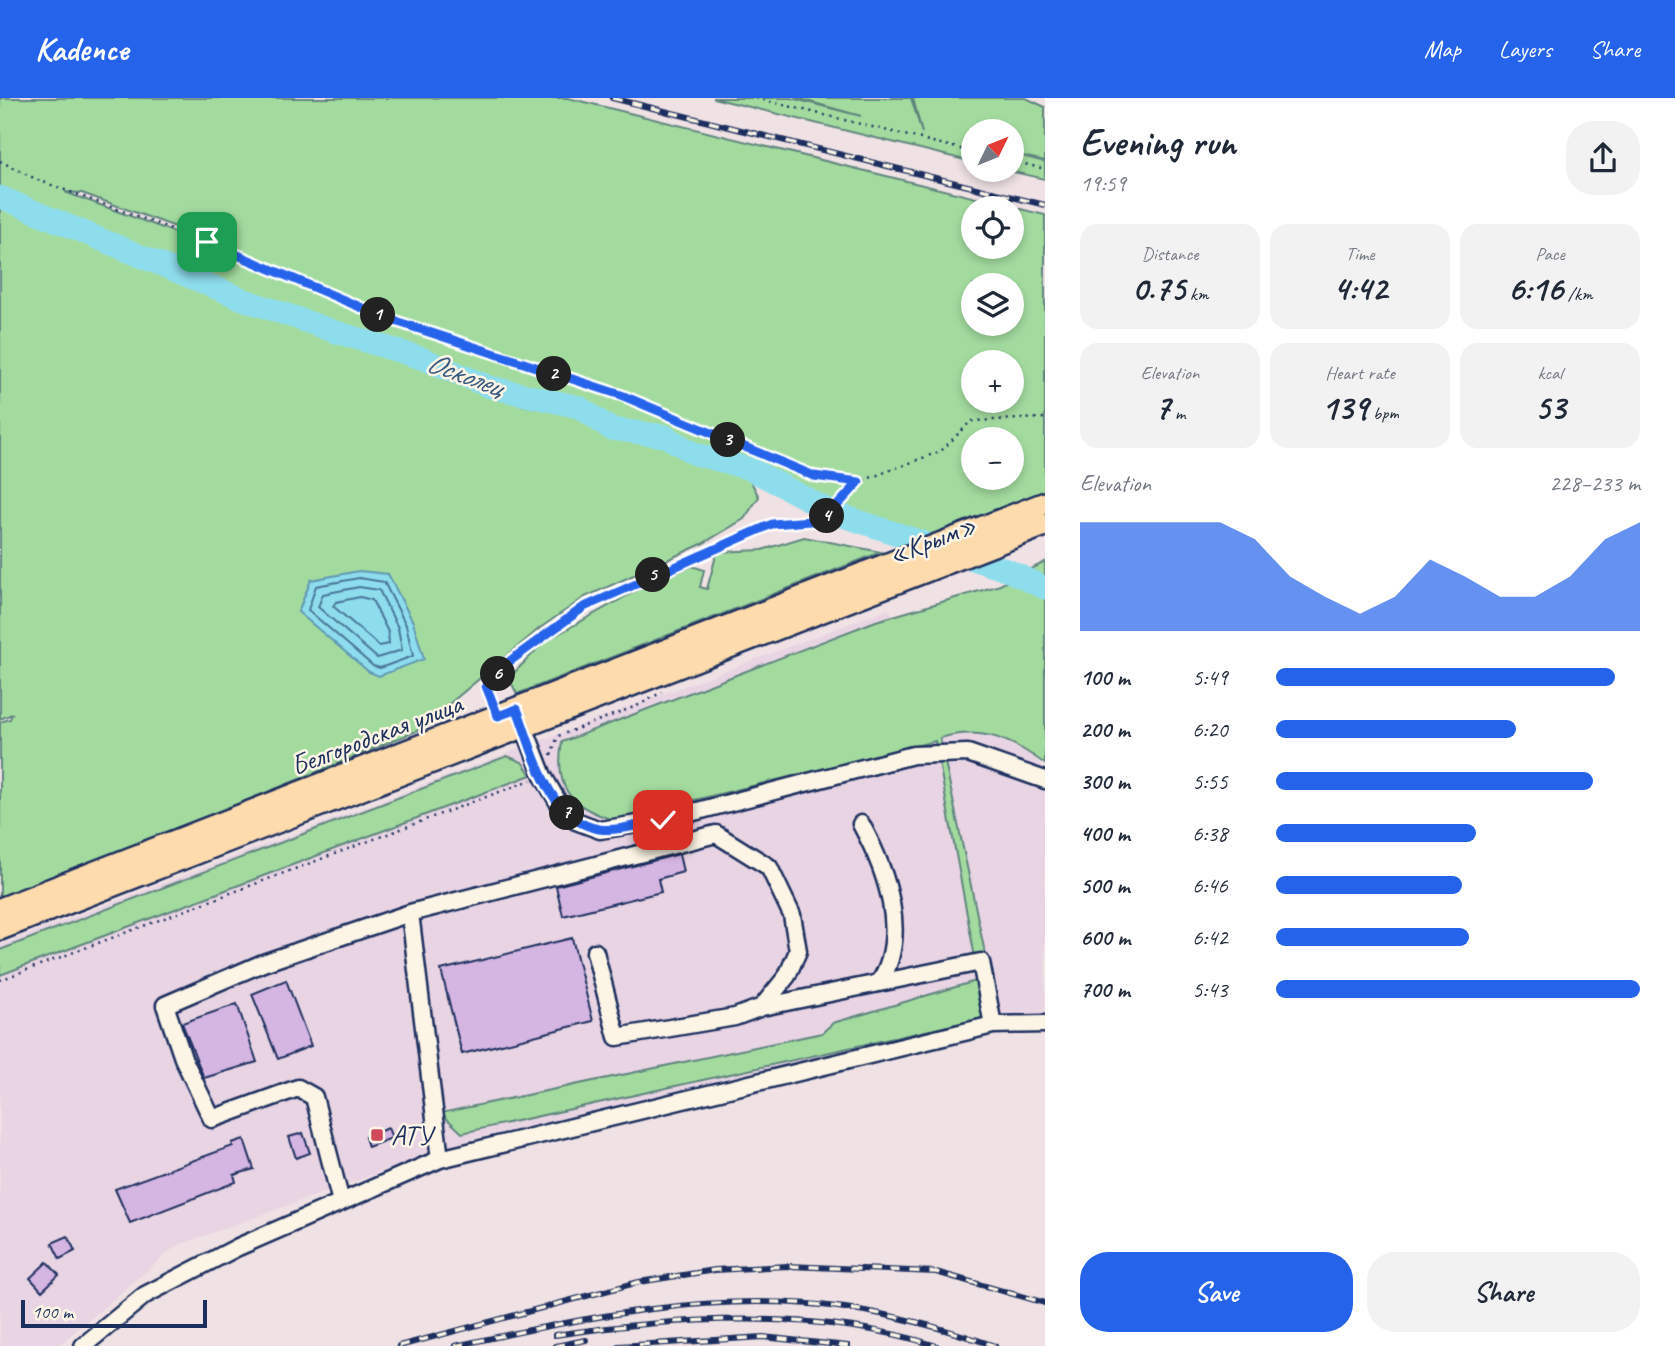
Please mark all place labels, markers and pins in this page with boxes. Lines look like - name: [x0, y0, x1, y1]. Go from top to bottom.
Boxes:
- pin: [177, 212, 237, 272]
- pin: 1: [360, 298, 396, 332]
- pin: 2: [536, 356, 572, 392]
- pin: 3: [710, 422, 746, 458]
- pin: 4: [810, 498, 844, 534]
- pin: 5: [636, 558, 670, 592]
- pin: 6: [480, 656, 516, 692]
- pin: [633, 790, 693, 850]
- pin: 7: [550, 796, 584, 830]
- place label: АТУ: [391, 1118, 436, 1153]
- marker: АТУ: [369, 1127, 385, 1143]

